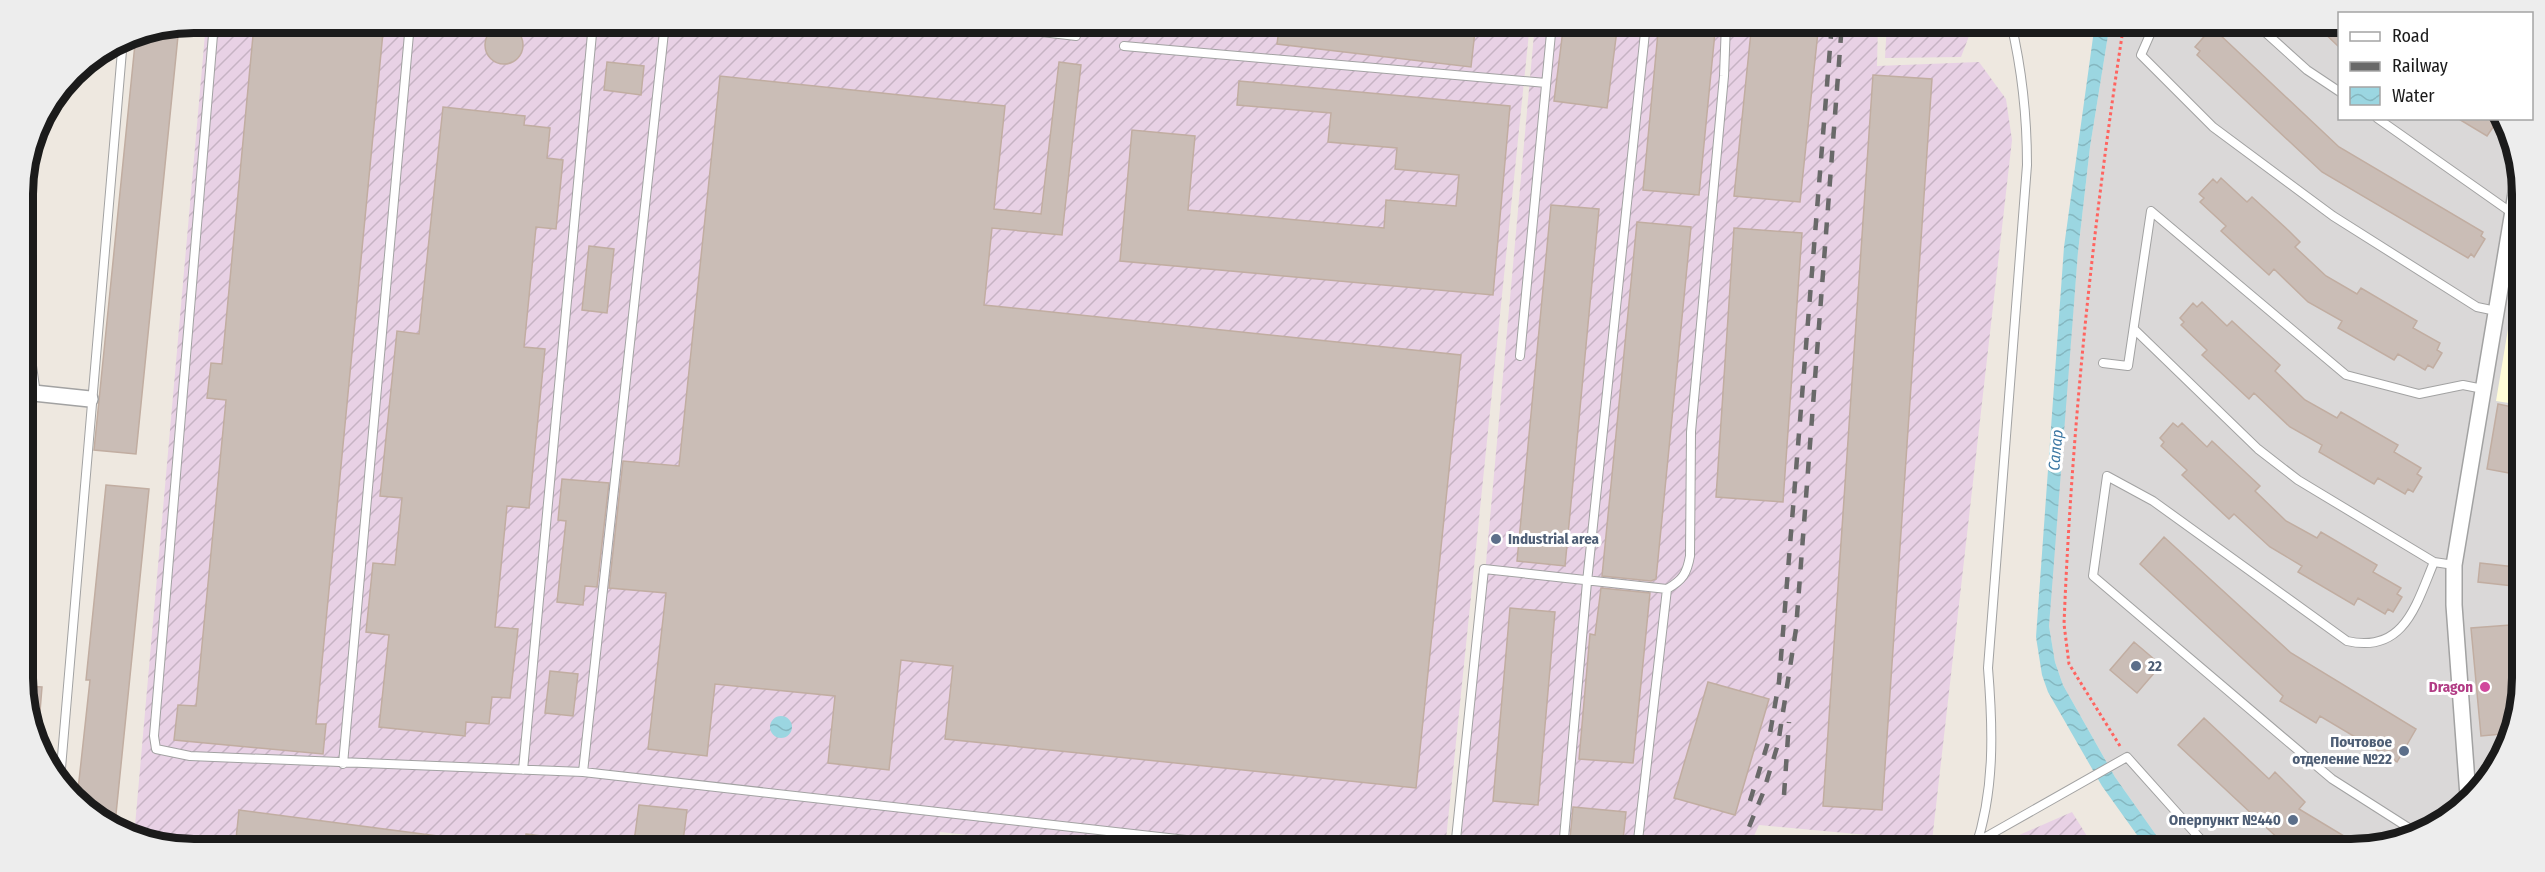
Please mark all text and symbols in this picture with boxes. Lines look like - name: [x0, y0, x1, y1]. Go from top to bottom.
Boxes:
- legend: [2338, 12, 2533, 120]
- text: Road: [2392, 25, 2429, 47]
- text: Railway: [2392, 55, 2448, 77]
- text: Water: [2392, 85, 2435, 107]
- water label: Салар: [2044, 429, 2067, 471]
- place label: Industrial area: [1508, 530, 1600, 548]
- marker: Industrial area: [1489, 532, 1503, 546]
- place label: 22: [2147, 657, 2162, 675]
- marker: 22: [2129, 659, 2143, 673]
- place label: Dragon: [2429, 678, 2473, 696]
- marker: Dragon: [2478, 680, 2492, 694]
- place label: Почтовое отделение №22: [2292, 733, 2392, 768]
- marker: Почтовое отделение №22: [2397, 744, 2411, 758]
- place label: Оперпункт №440: [2169, 811, 2281, 829]
- marker: Оперпункт №440: [2286, 813, 2300, 827]

